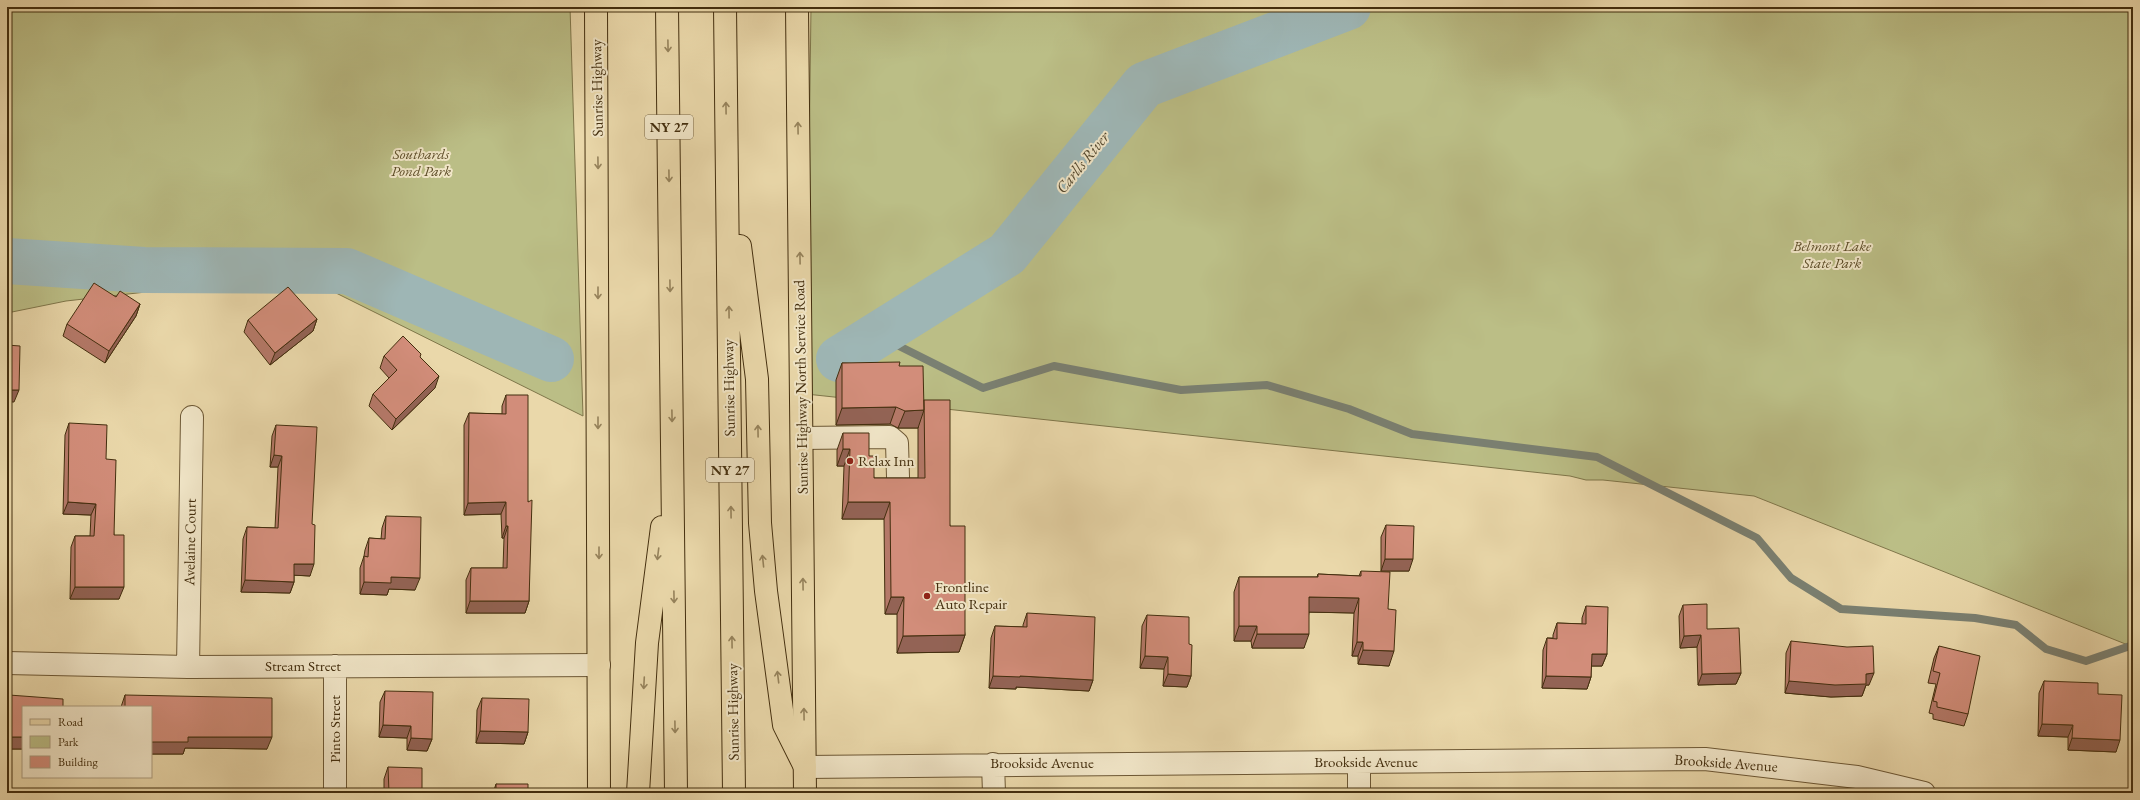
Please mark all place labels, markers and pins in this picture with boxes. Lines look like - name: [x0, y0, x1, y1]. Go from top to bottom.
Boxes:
- place label: Relax Inn: [858, 451, 915, 470]
- marker: Relax Inn: [845, 456, 855, 466]
- place label: Frontline Auto Repair: [934, 577, 1007, 613]
- marker: Frontline Auto Repair: [922, 591, 932, 601]

